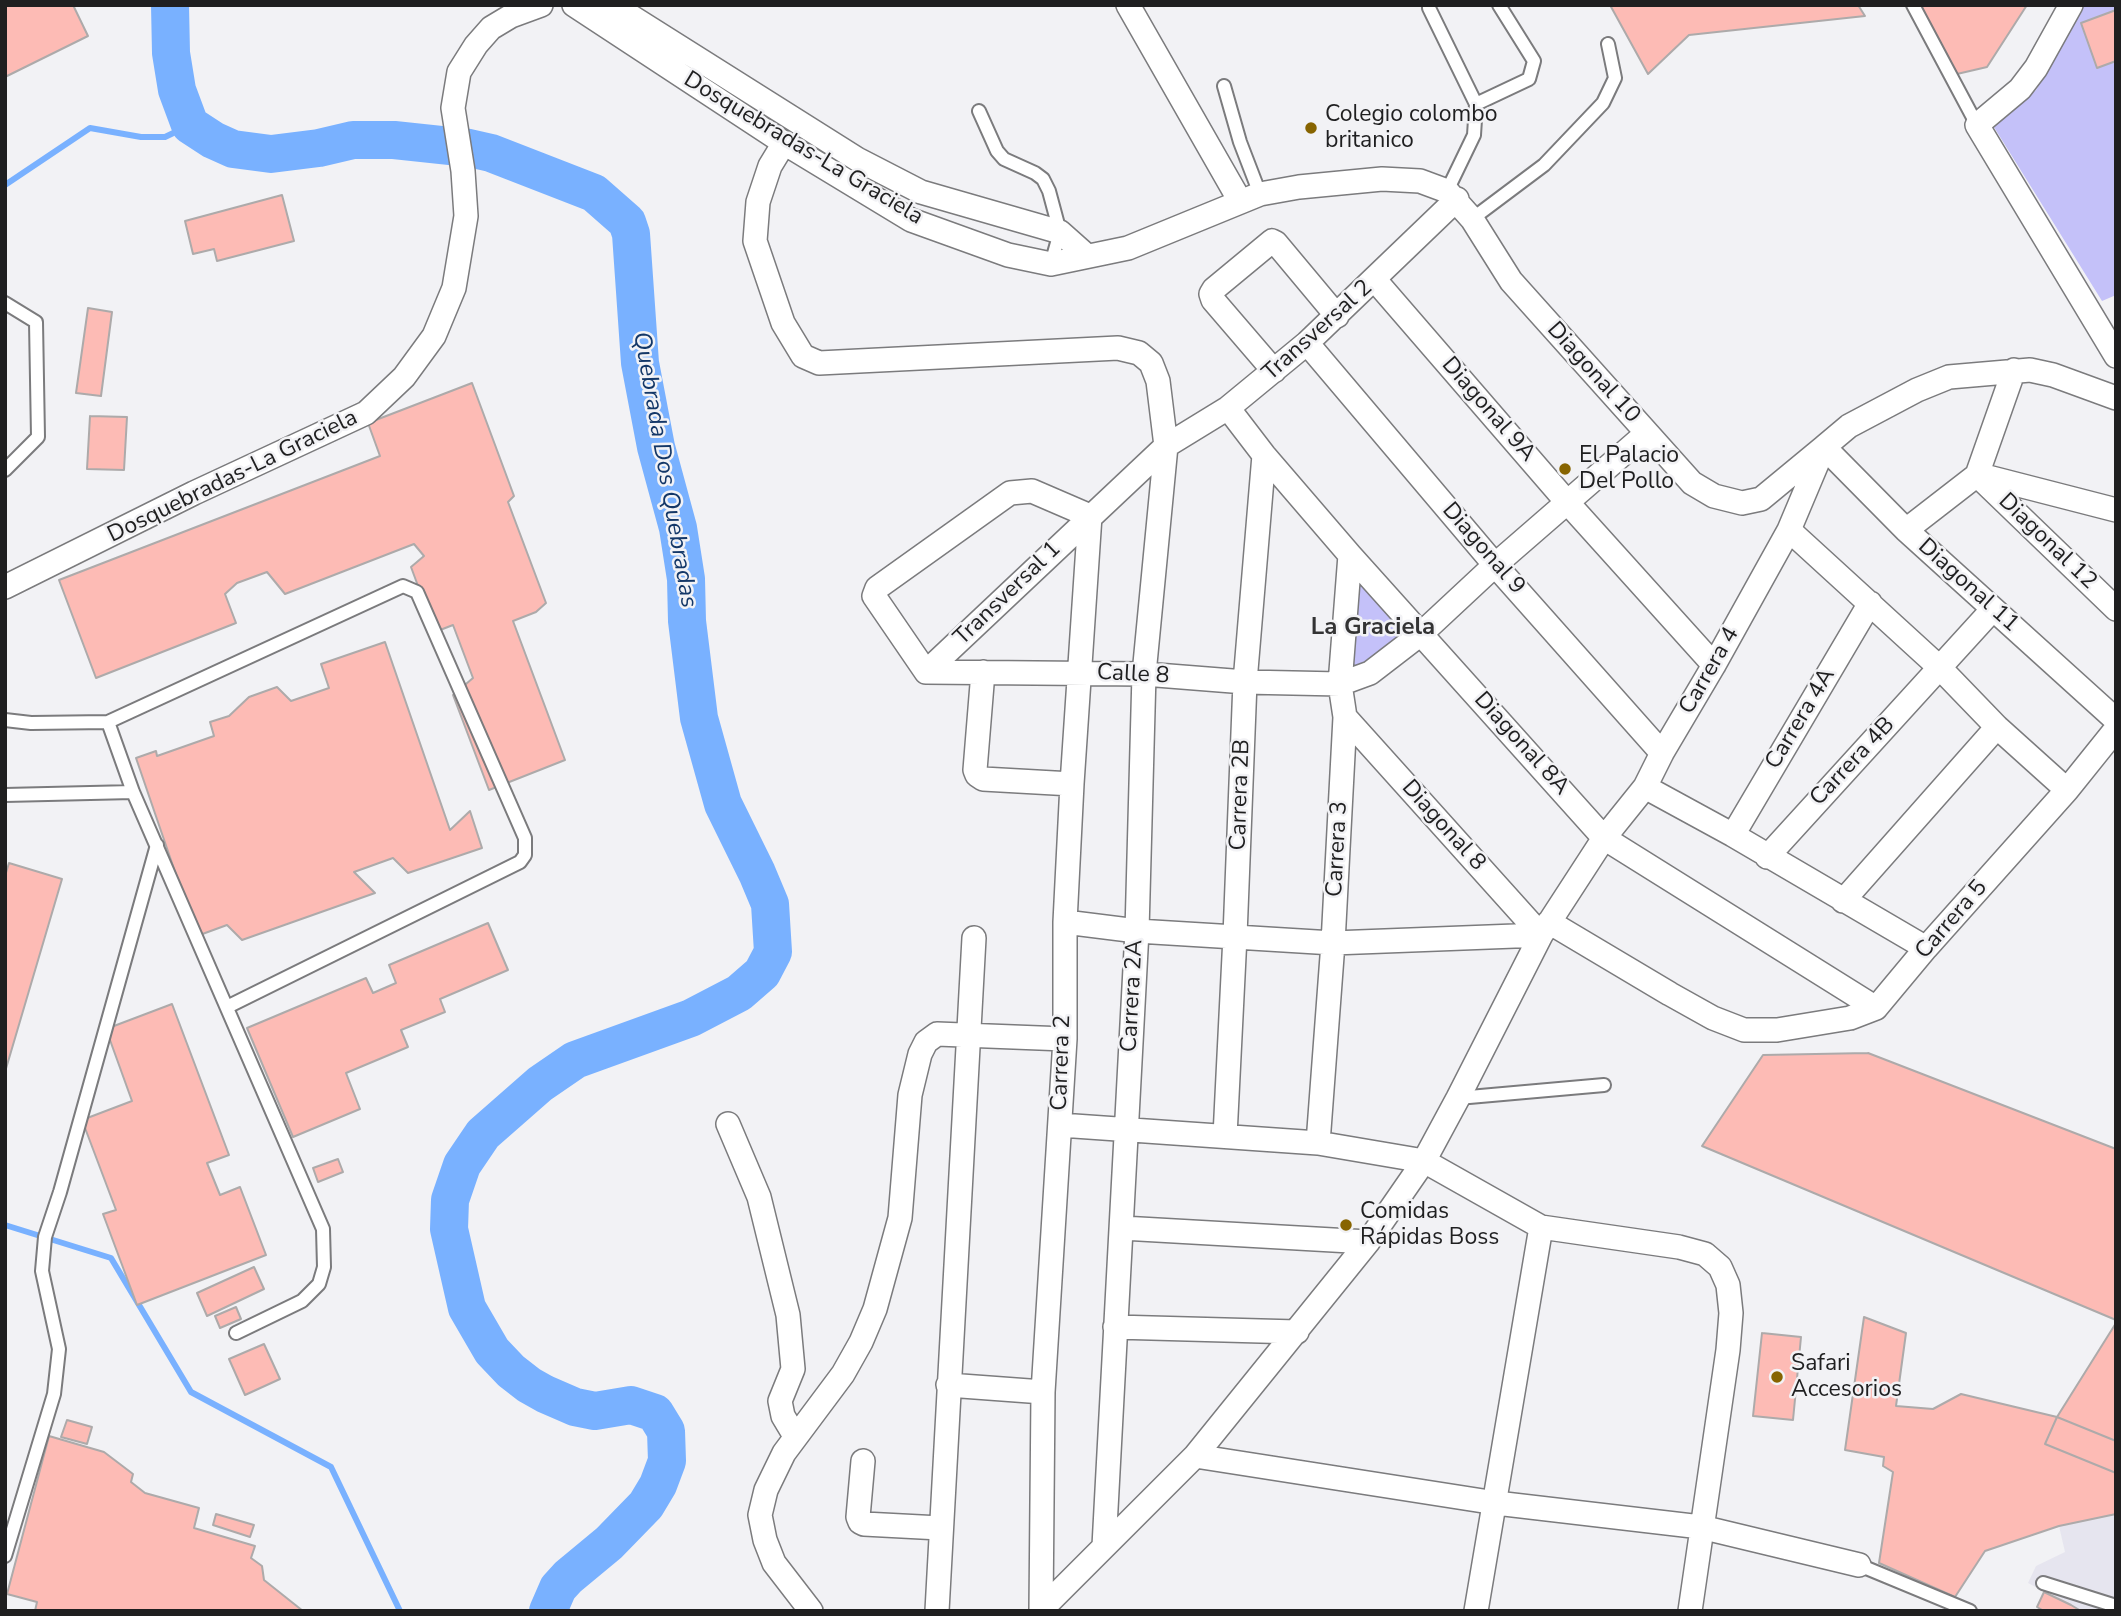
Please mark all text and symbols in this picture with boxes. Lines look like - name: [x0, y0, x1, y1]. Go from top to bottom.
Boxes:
- street label: Dosquebradas-La Graciela: [678, 67, 928, 231]
- place label: Colegio colombo britanico: [1325, 101, 1497, 155]
- marker: Colegio colombo britanico: [1303, 120, 1319, 136]
- street label: Transversal 2: [1257, 275, 1379, 387]
- street label: Diagonal 10: [1540, 317, 1646, 429]
- water label: Quebrada Dos Quebradas: [626, 330, 702, 610]
- street label: Diagonal 9A: [1435, 352, 1541, 468]
- street label: Dosquebradas-La Graciela: [104, 404, 362, 550]
- place label: El Palacio Del Pollo: [1579, 442, 1679, 496]
- marker: El Palacio Del Pollo: [1557, 461, 1573, 477]
- street label: Diagonal 12: [1992, 488, 2102, 596]
- street label: Diagonal 9: [1436, 497, 1530, 601]
- street label: Diagonal 11: [1912, 533, 2024, 639]
- street label: Transversal 1: [949, 536, 1067, 652]
- district label: La Graciela: [1311, 614, 1435, 642]
- street label: Carrera 4: [1674, 623, 1746, 719]
- street label: Calle 8: [1096, 659, 1170, 691]
- street label: Carrera 4A: [1760, 664, 1842, 774]
- street label: Diagonal 8A: [1467, 687, 1575, 801]
- street label: Carrera 4B: [1805, 712, 1901, 812]
- street label: Carrera 2B: [1225, 739, 1257, 851]
- street label: Diagonal 8: [1395, 775, 1491, 877]
- street label: Carrera 3: [1322, 800, 1354, 898]
- street label: Carrera 5: [1910, 875, 1994, 965]
- street label: Carrera 2A: [1116, 939, 1150, 1053]
- street label: Carrera 2: [1047, 1015, 1077, 1111]
- place label: Comidas Rápidas Boss: [1360, 1198, 1499, 1252]
- marker: Comidas Rápidas Boss: [1338, 1217, 1354, 1233]
- place label: Safari Accesorios: [1791, 1350, 1902, 1404]
- marker: Safari Accesorios: [1769, 1369, 1785, 1385]

